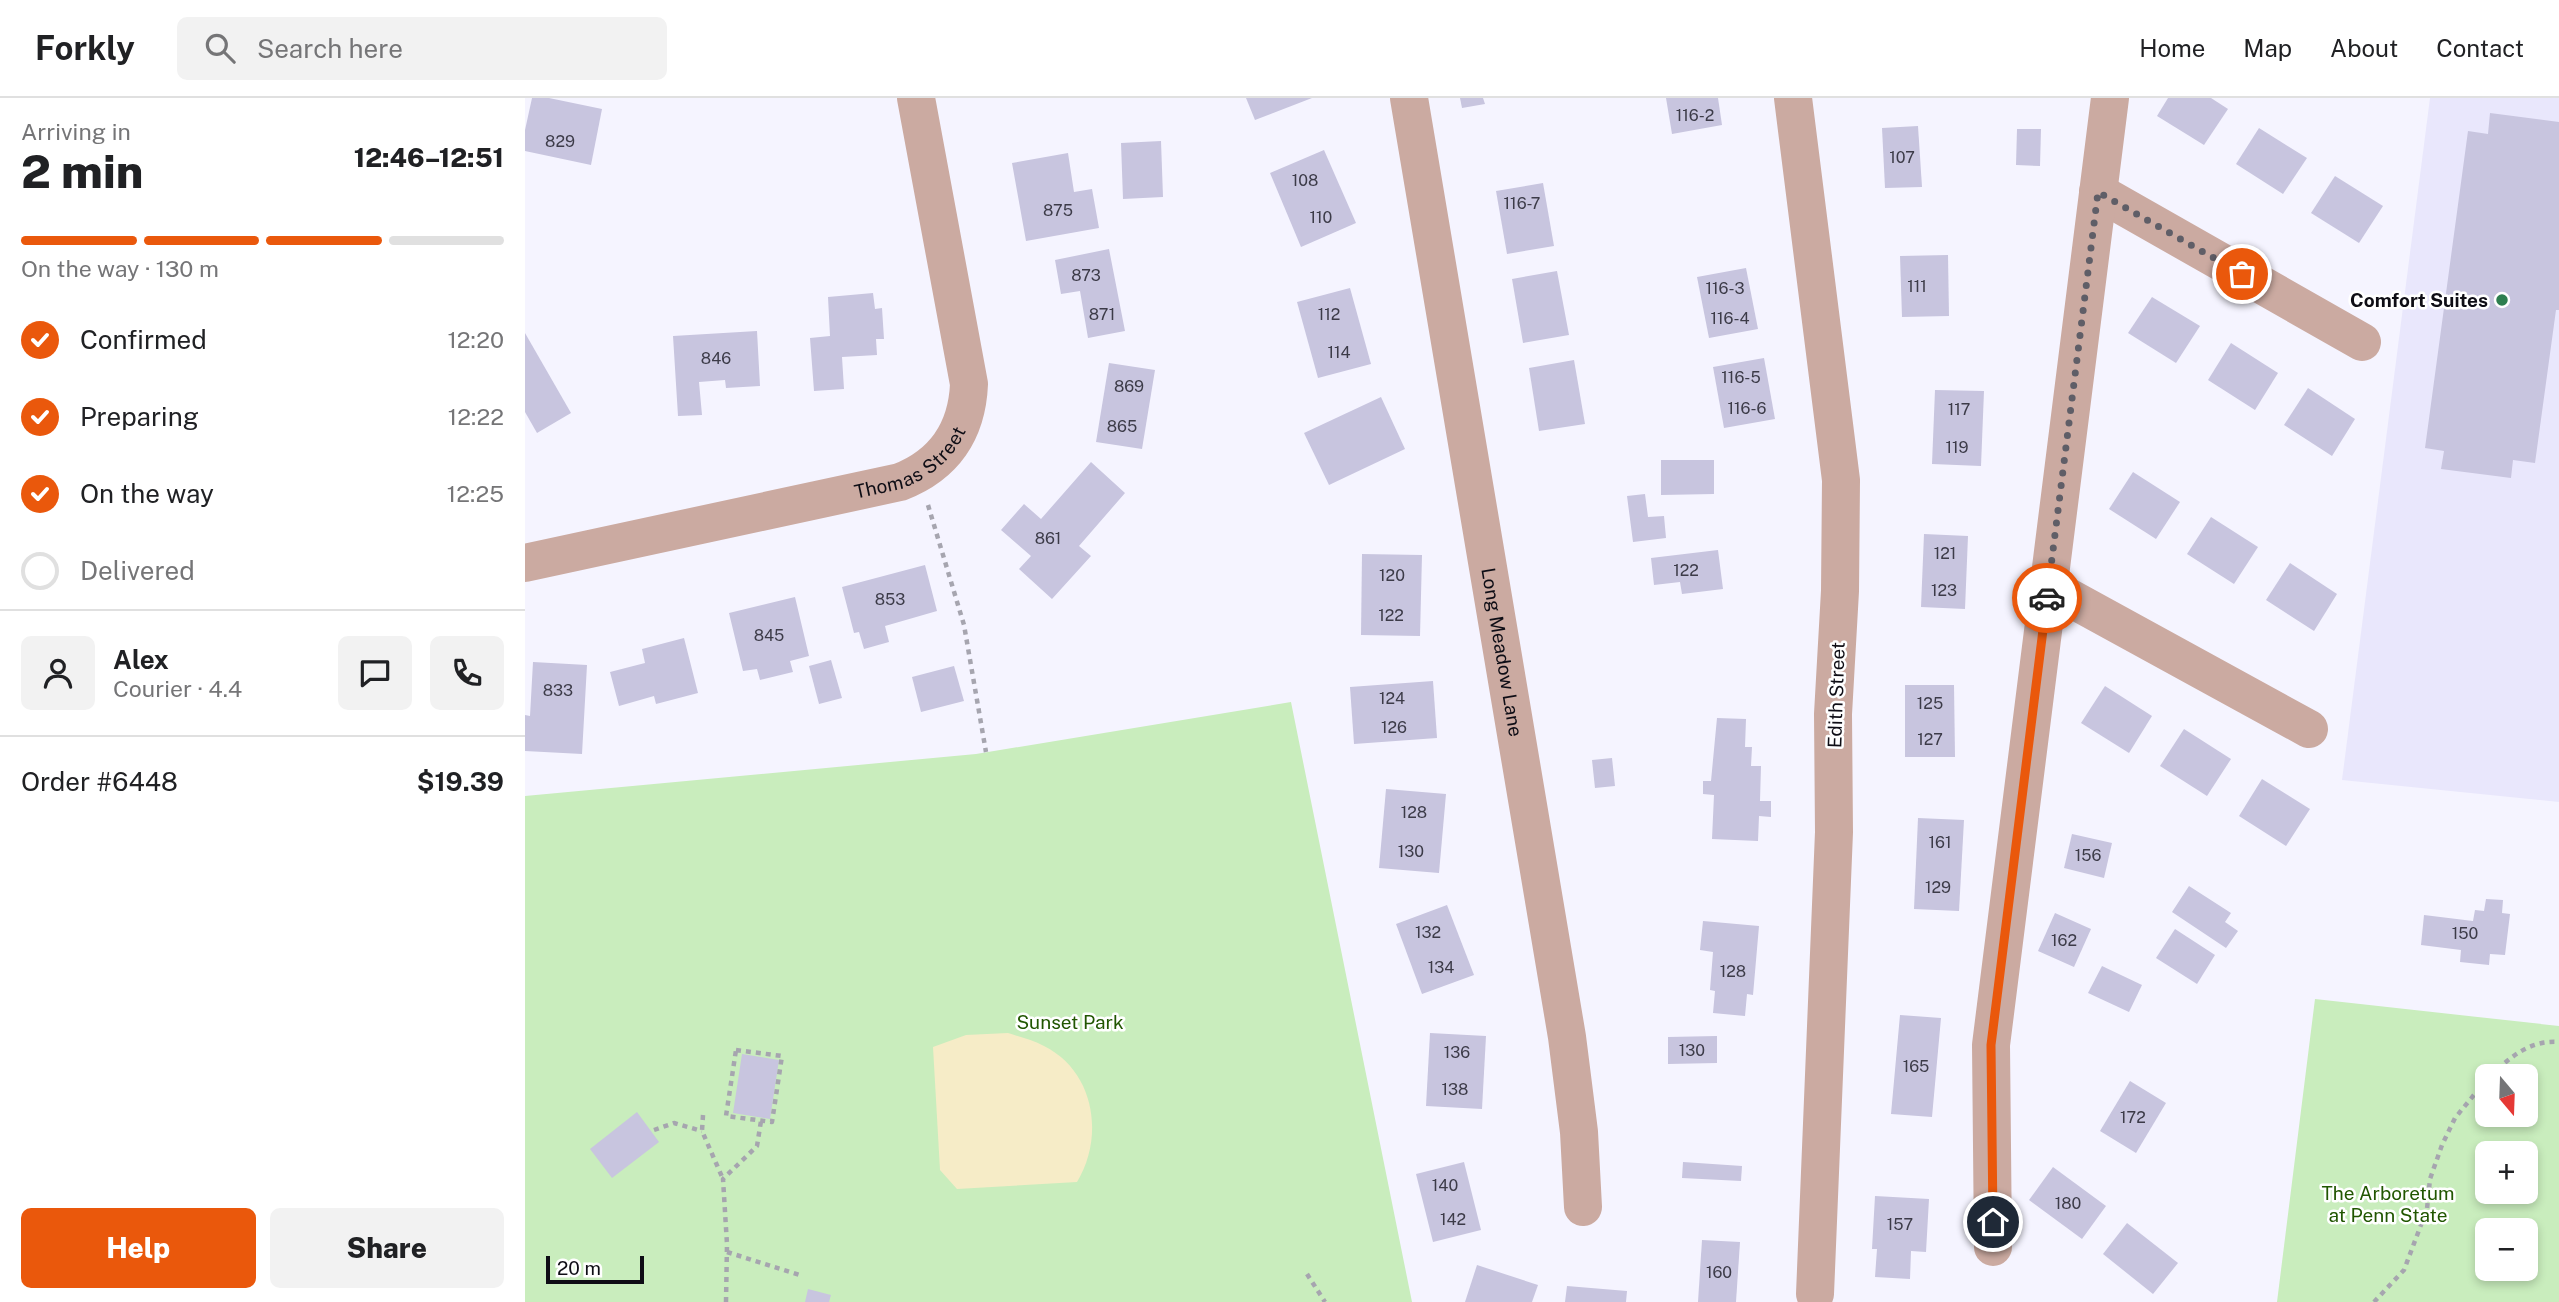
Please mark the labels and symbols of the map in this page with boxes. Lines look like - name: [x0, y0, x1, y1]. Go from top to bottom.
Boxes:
- house number: 116-2: [1676, 106, 1714, 125]
- house number: 829: [545, 132, 575, 151]
- house number: 107: [1889, 148, 1915, 167]
- house number: 108: [1292, 171, 1318, 190]
- house number: 116-7: [1504, 194, 1540, 213]
- house number: 875: [1043, 201, 1073, 220]
- house number: 110: [1310, 208, 1333, 227]
- pin: [2212, 244, 2272, 304]
- house number: 873: [1071, 266, 1101, 285]
- house number: 111: [1907, 277, 1927, 296]
- house number: 116-3: [1705, 279, 1745, 298]
- place label: Comfort Suites: [2350, 289, 2488, 311]
- marker: Comfort Suites: [2494, 292, 2510, 308]
- house number: 871: [1089, 305, 1115, 324]
- house number: 112: [1318, 305, 1340, 324]
- house number: 116-4: [1710, 309, 1750, 328]
- house number: 114: [1327, 343, 1351, 362]
- house number: 846: [701, 349, 731, 368]
- house number: 116-5: [1721, 368, 1761, 387]
- house number: 869: [1114, 377, 1144, 396]
- house number: 116-6: [1728, 399, 1767, 418]
- house number: 117: [1948, 400, 1970, 419]
- house number: 865: [1107, 417, 1137, 436]
- street label: Thomas Street: [852, 423, 970, 503]
- house number: 119: [1945, 438, 1969, 457]
- house number: 861: [1035, 529, 1061, 548]
- house number: 121: [1934, 544, 1956, 563]
- house number: 122: [1673, 561, 1699, 580]
- courier: [2012, 563, 2082, 633]
- house number: 120: [1379, 566, 1405, 585]
- street label: Long Meadow Lane: [1477, 566, 1527, 738]
- house number: 123: [1931, 581, 1957, 600]
- house number: 853: [875, 590, 905, 609]
- house number: 122: [1378, 606, 1404, 625]
- house number: 845: [754, 626, 784, 645]
- street label: Edith Street: [1823, 642, 1849, 748]
- house number: 833: [543, 681, 573, 700]
- house number: 124: [1379, 689, 1405, 708]
- house number: 125: [1917, 694, 1943, 713]
- house number: 126: [1381, 718, 1407, 737]
- house number: 127: [1917, 730, 1943, 749]
- house number: 128: [1401, 803, 1427, 822]
- house number: 161: [1929, 833, 1951, 852]
- house number: 130: [1398, 842, 1424, 861]
- house number: 156: [2075, 846, 2101, 865]
- house number: 129: [1925, 878, 1951, 897]
- house number: 132: [1415, 923, 1441, 942]
- house number: 150: [2452, 924, 2478, 943]
- house number: 162: [2051, 931, 2077, 950]
- house number: 134: [1428, 958, 1454, 977]
- house number: 128: [1720, 962, 1746, 981]
- park label: Sunset Park: [1016, 1011, 1124, 1033]
- house number: 130: [1679, 1041, 1705, 1060]
- house number: 136: [1444, 1043, 1470, 1062]
- house number: 165: [1903, 1057, 1929, 1076]
- north arrow: [2475, 1064, 2537, 1127]
- house number: 138: [1442, 1080, 1468, 1099]
- house number: 172: [2120, 1108, 2146, 1127]
- house number: 140: [1432, 1176, 1458, 1195]
- park label: The Arboretum at Penn State: [2322, 1182, 2454, 1226]
- pin: [1963, 1192, 2023, 1252]
- house number: 180: [2055, 1194, 2081, 1213]
- house number: 142: [1440, 1210, 1466, 1229]
- house number: 157: [1887, 1215, 1913, 1234]
- scale bar: [546, 1253, 644, 1285]
- house number: 160: [1706, 1263, 1732, 1282]

